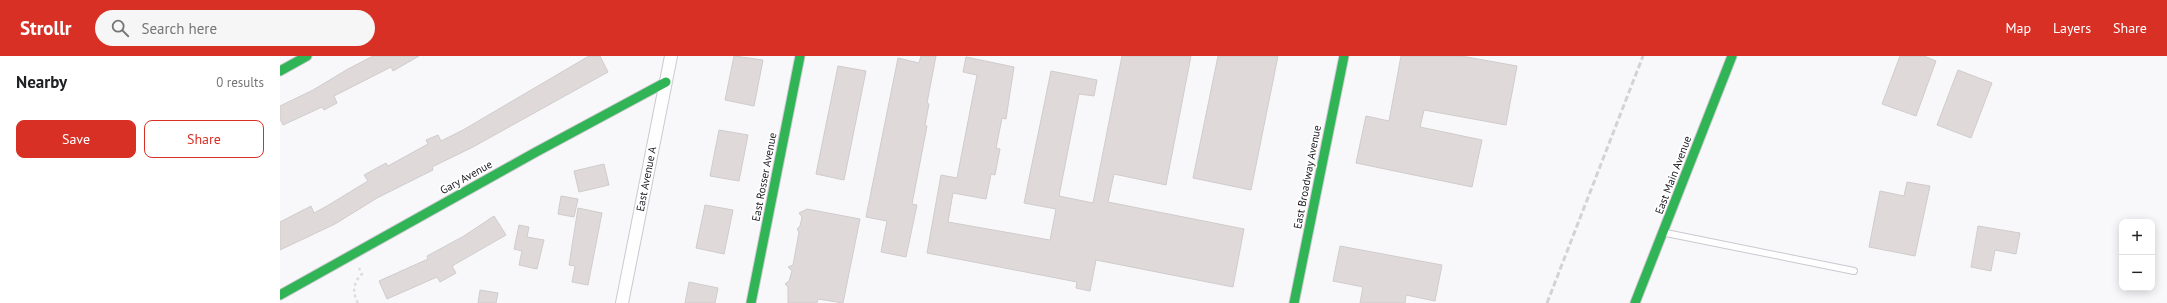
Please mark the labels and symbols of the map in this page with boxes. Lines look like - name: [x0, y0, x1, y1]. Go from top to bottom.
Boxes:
- street label: East Broadway Avenue: [1290, 124, 1324, 230]
- street label: East Rosser Avenue: [749, 131, 780, 223]
- street label: East Main Avenue: [1652, 134, 1695, 216]
- street label: East Avenue A: [633, 145, 659, 213]
- street label: Gary Avenue: [437, 157, 495, 197]

